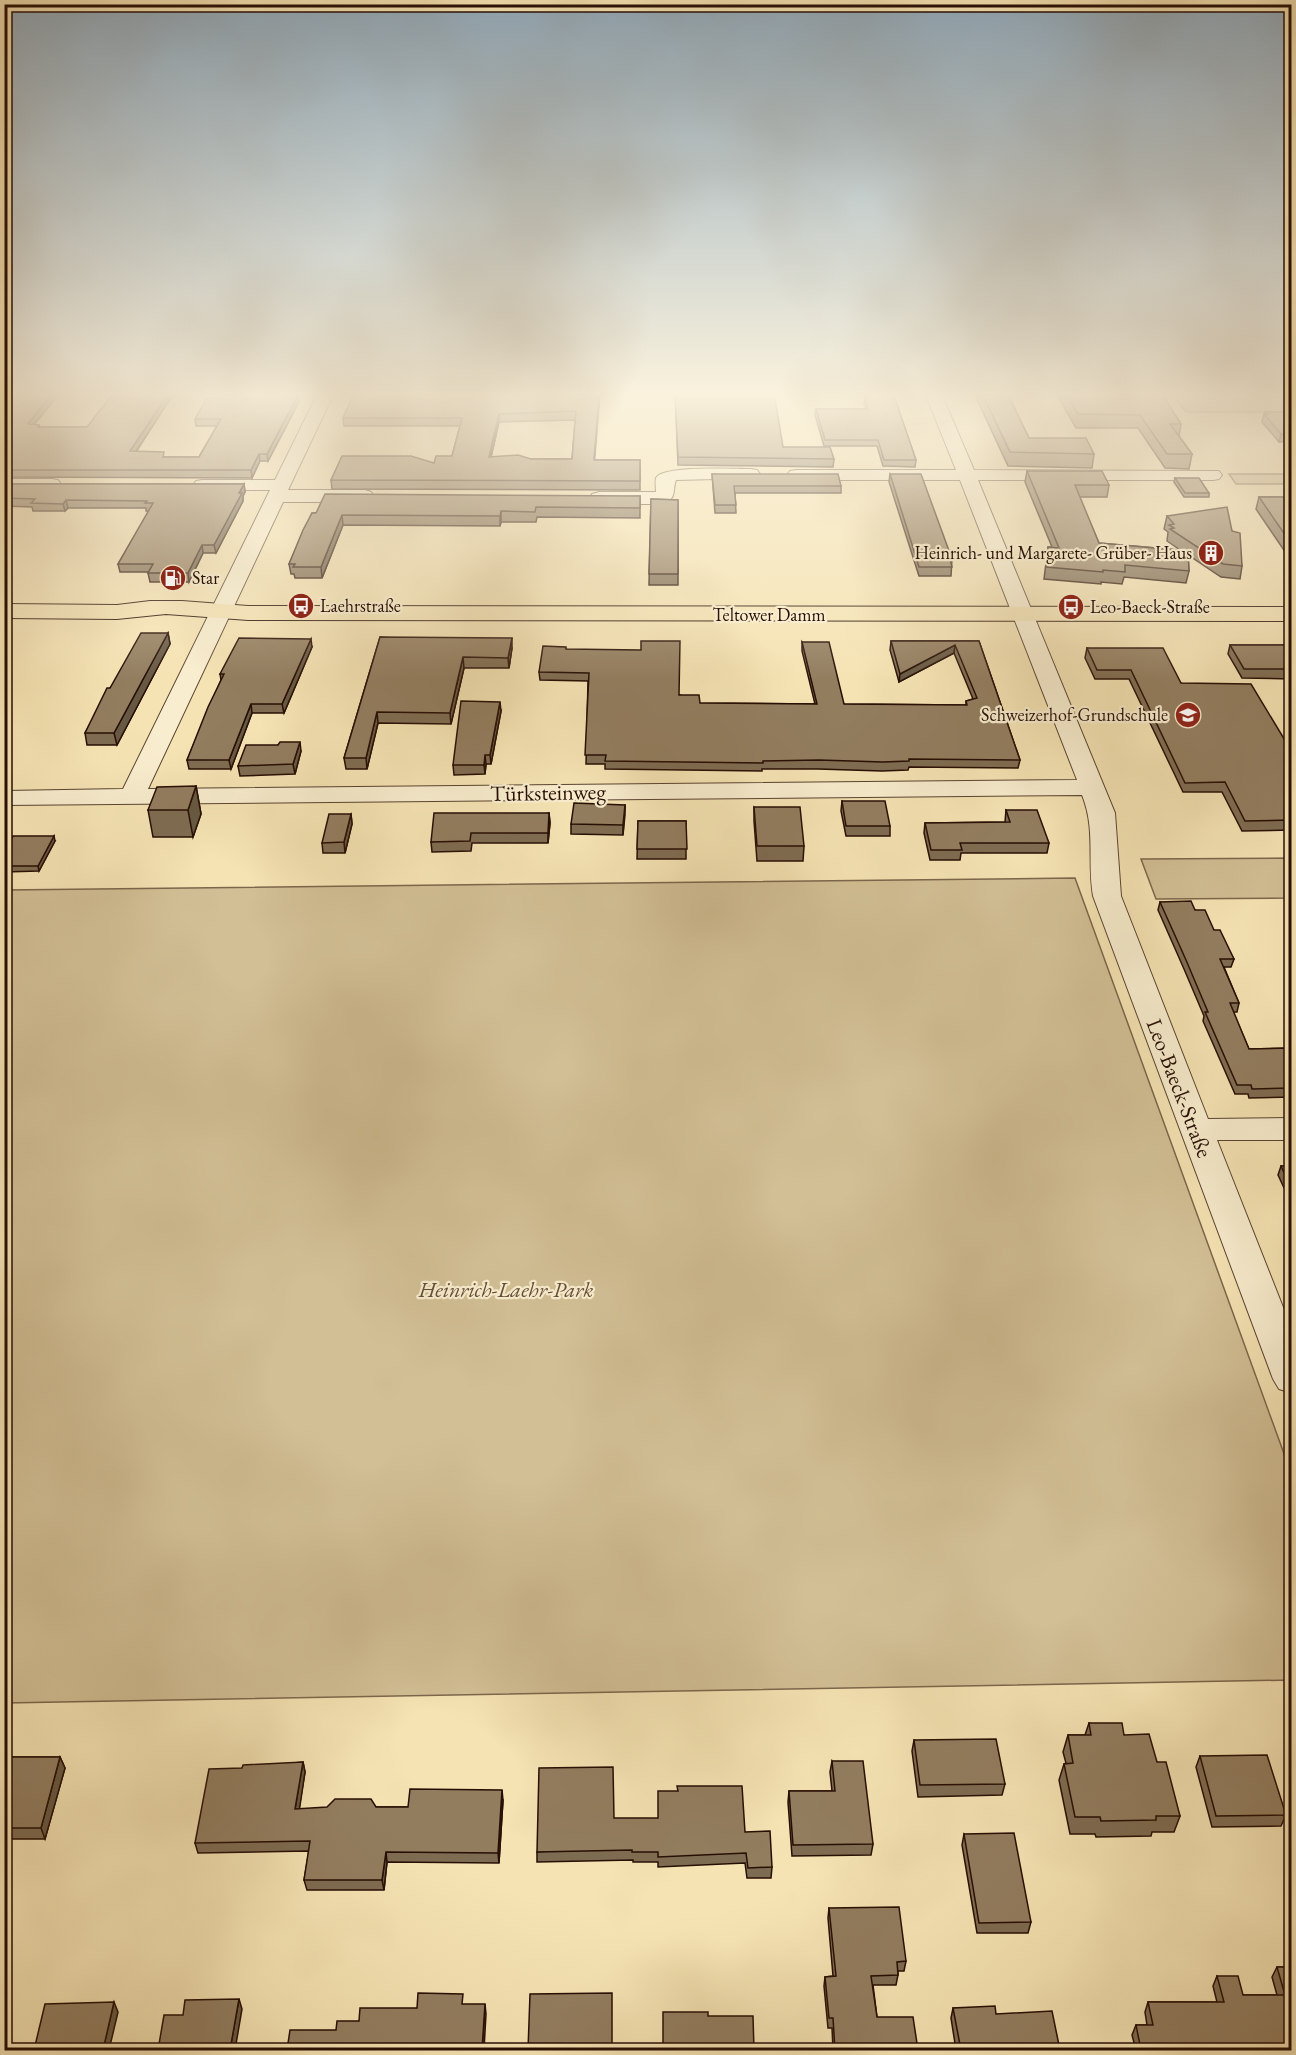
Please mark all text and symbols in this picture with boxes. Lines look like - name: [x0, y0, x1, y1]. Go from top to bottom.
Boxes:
- building icon: Heinrich- und Margarete- Grüber- Haus: [1196, 538, 1226, 568]
- place label: Heinrich- und Margarete- Grüber- Haus: [914, 541, 1192, 564]
- fuel station icon: Star: [158, 563, 188, 593]
- place label: Star: [192, 566, 219, 589]
- bus stop icon: Laehrstraße: [286, 591, 316, 621]
- bus stop icon: Leo-Baeck-Straße: [1056, 592, 1086, 622]
- place label: Laehrstraße: [320, 594, 401, 617]
- place label: Leo-Baeck-Straße: [1090, 595, 1210, 618]
- street label: Teltower Damm: [712, 603, 826, 626]
- school or university icon: Schweizerhof-Grundschule: [1173, 700, 1203, 730]
- place label: Schweizerhof-Grundschule: [981, 703, 1168, 726]
- street label: Türksteinweg: [490, 777, 607, 808]
- street label: Leo-Baeck-Straße: [1140, 1015, 1219, 1162]
- park label: Heinrich-Laehr-Park: [418, 1275, 593, 1304]

